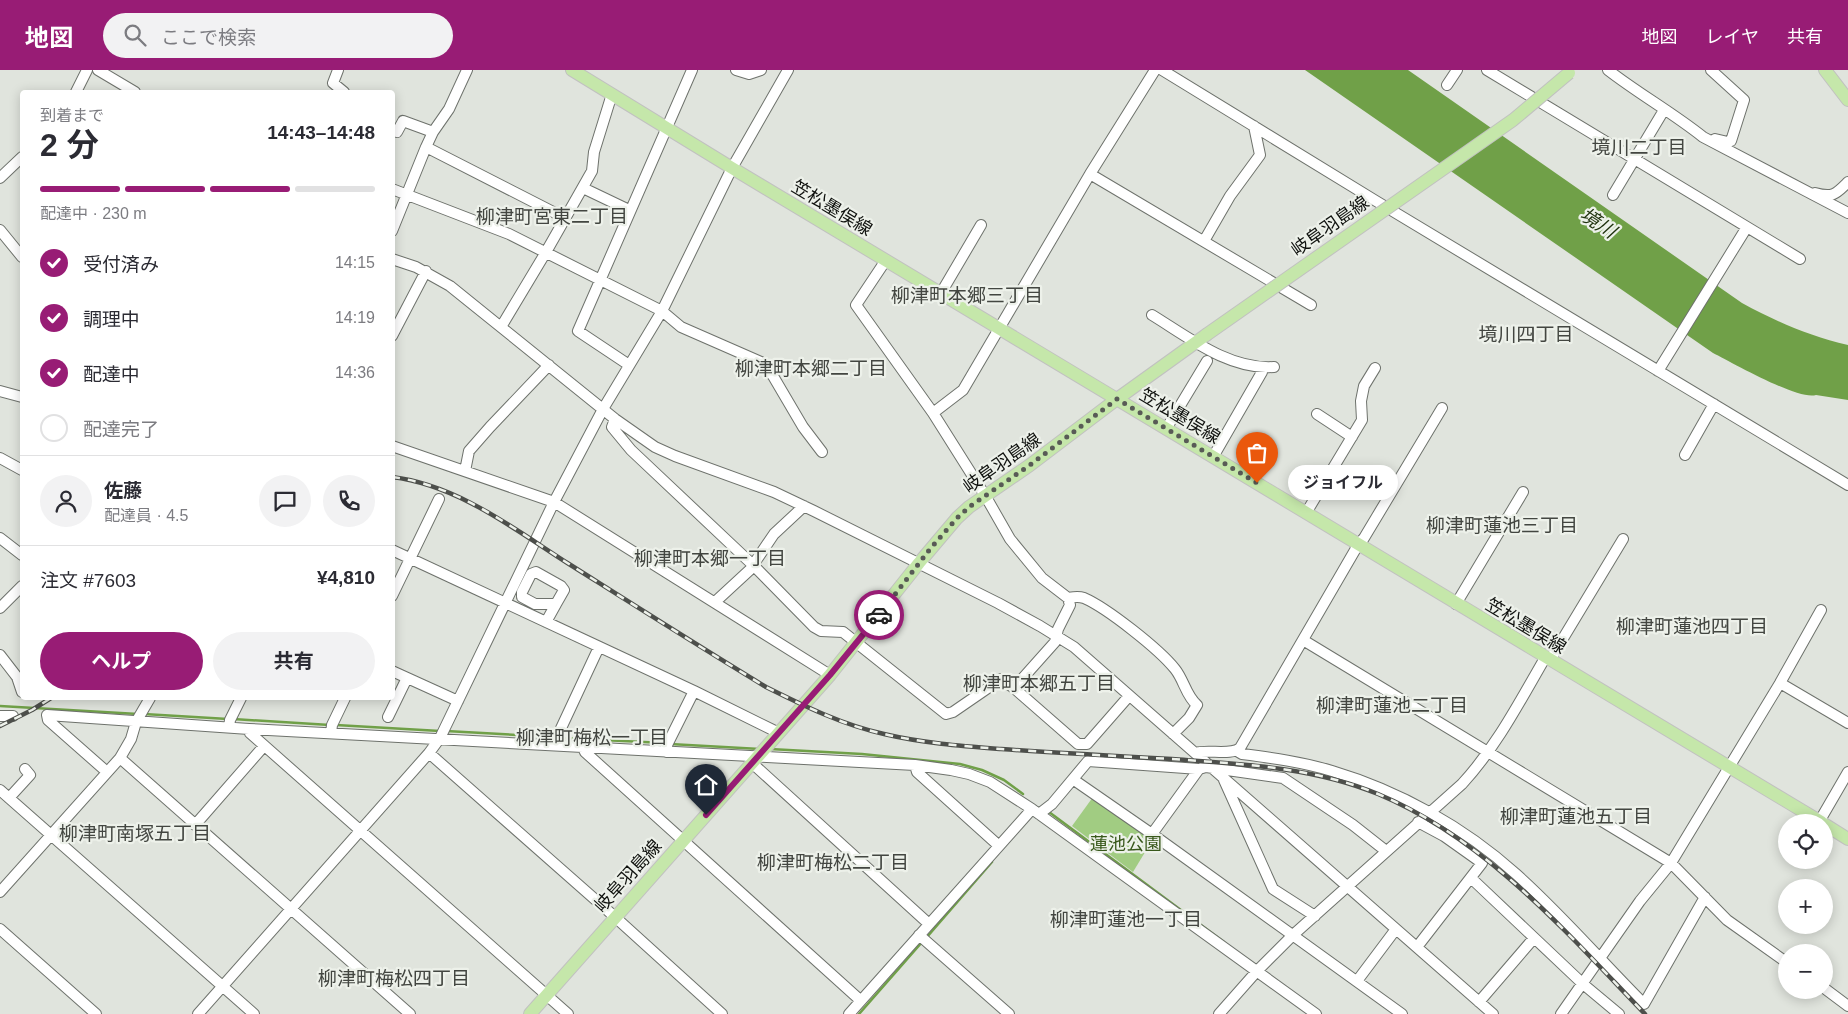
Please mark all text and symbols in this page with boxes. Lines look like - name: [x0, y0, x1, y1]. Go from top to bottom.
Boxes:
- search box: [103, 13, 453, 58]
- icon: search: [121, 21, 149, 49]
- text: 地図: [25, 24, 73, 51]
- text: ここで検索: [161, 27, 256, 48]
- text: 地図: [1642, 27, 1678, 47]
- text: レイヤ: [1706, 27, 1759, 47]
- text: 共有: [1787, 27, 1823, 47]
- text: 到着まで: [40, 107, 104, 124]
- text: 14:43–14:48: [267, 122, 375, 143]
- text: 2 分: [40, 127, 99, 163]
- district label: 境川二丁目: [1591, 137, 1687, 158]
- street label: 笠松墨俣線: [788, 176, 876, 240]
- street label: 岐阜羽島線: [1287, 192, 1373, 260]
- water label: 境川: [1576, 204, 1621, 243]
- text: 配達中 · 230 m: [40, 205, 147, 222]
- district label: 柳津町宮東二丁目: [476, 206, 628, 227]
- icon: check: [40, 249, 68, 277]
- text: 受付済み: [83, 254, 159, 275]
- text: 14:15: [335, 254, 375, 271]
- district label: 柳津町本郷三丁目: [891, 285, 1043, 306]
- icon: check: [40, 304, 68, 332]
- text: 調理中: [83, 309, 140, 330]
- text: 14:19: [335, 309, 375, 326]
- district label: 境川四丁目: [1478, 324, 1574, 345]
- district label: 柳津町本郷二丁目: [735, 358, 887, 379]
- icon: check: [40, 359, 68, 387]
- text: 配達中: [83, 364, 140, 385]
- text: 14:36: [335, 364, 375, 381]
- street label: 笠松墨俣線: [1136, 384, 1224, 448]
- text: 配達完了: [83, 419, 159, 440]
- street label: 岐阜羽島線: [959, 429, 1045, 497]
- pin: [1236, 432, 1278, 483]
- icon: bag: [1243, 439, 1271, 467]
- callout: ジョイフル: [1287, 466, 1397, 500]
- text: ジョイフル: [1303, 474, 1383, 491]
- button: person: [40, 475, 92, 527]
- button: chat: [259, 475, 311, 527]
- button: phone: [323, 475, 375, 527]
- text: 佐藤: [104, 480, 142, 501]
- text: 配達員 · 4.5: [104, 507, 188, 524]
- district label: 柳津町蓮池三丁目: [1426, 515, 1578, 536]
- district label: 柳津町本郷一丁目: [634, 548, 786, 569]
- text: ¥4,810: [317, 567, 375, 588]
- text: 注文 #7603: [40, 570, 136, 591]
- courier: [854, 590, 904, 640]
- street label: 笠松墨俣線: [1482, 594, 1570, 658]
- icon: car: [865, 601, 893, 629]
- district label: 柳津町蓮池四丁目: [1616, 616, 1768, 637]
- button: ヘルプ: [40, 632, 203, 690]
- button: 共有: [213, 632, 375, 690]
- district label: 柳津町本郷五丁目: [963, 673, 1115, 694]
- district label: 柳津町蓮池二丁目: [1316, 695, 1468, 716]
- district label: 柳津町梅松一丁目: [516, 727, 668, 748]
- pin: [685, 764, 727, 815]
- icon: home: [692, 771, 720, 799]
- district label: 柳津町蓮池五丁目: [1500, 806, 1652, 827]
- map controls: [1778, 814, 1833, 999]
- button: locate: [1778, 814, 1833, 869]
- district label: 柳津町南塚五丁目: [59, 823, 211, 844]
- park label: 蓮池公園: [1090, 834, 1162, 854]
- street label: 岐阜羽島線: [590, 836, 666, 916]
- district label: 柳津町梅松二丁目: [757, 852, 909, 873]
- button: +: [1778, 879, 1833, 934]
- district label: 柳津町蓮池一丁目: [1050, 909, 1202, 930]
- button: −: [1778, 944, 1833, 999]
- district label: 柳津町梅松四丁目: [318, 968, 470, 989]

